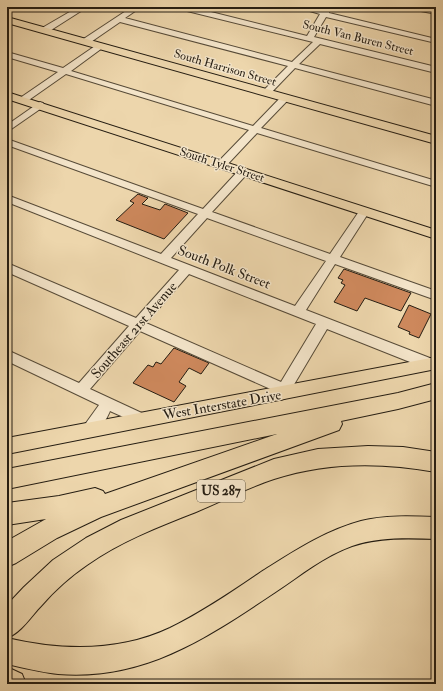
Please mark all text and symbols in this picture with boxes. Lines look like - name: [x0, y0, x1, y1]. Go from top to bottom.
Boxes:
- street label: South Van Buren Street: [301, 17, 415, 59]
- street label: South Harrison Street: [172, 46, 278, 90]
- street label: South Tyler Street: [178, 144, 266, 186]
- street label: South Polk Street: [175, 242, 273, 293]
- street label: Southeast 21st Avenue: [87, 278, 181, 382]
- street label: West Interstate Drive: [160, 386, 283, 424]
- road number: US 287: [197, 480, 245, 502]

